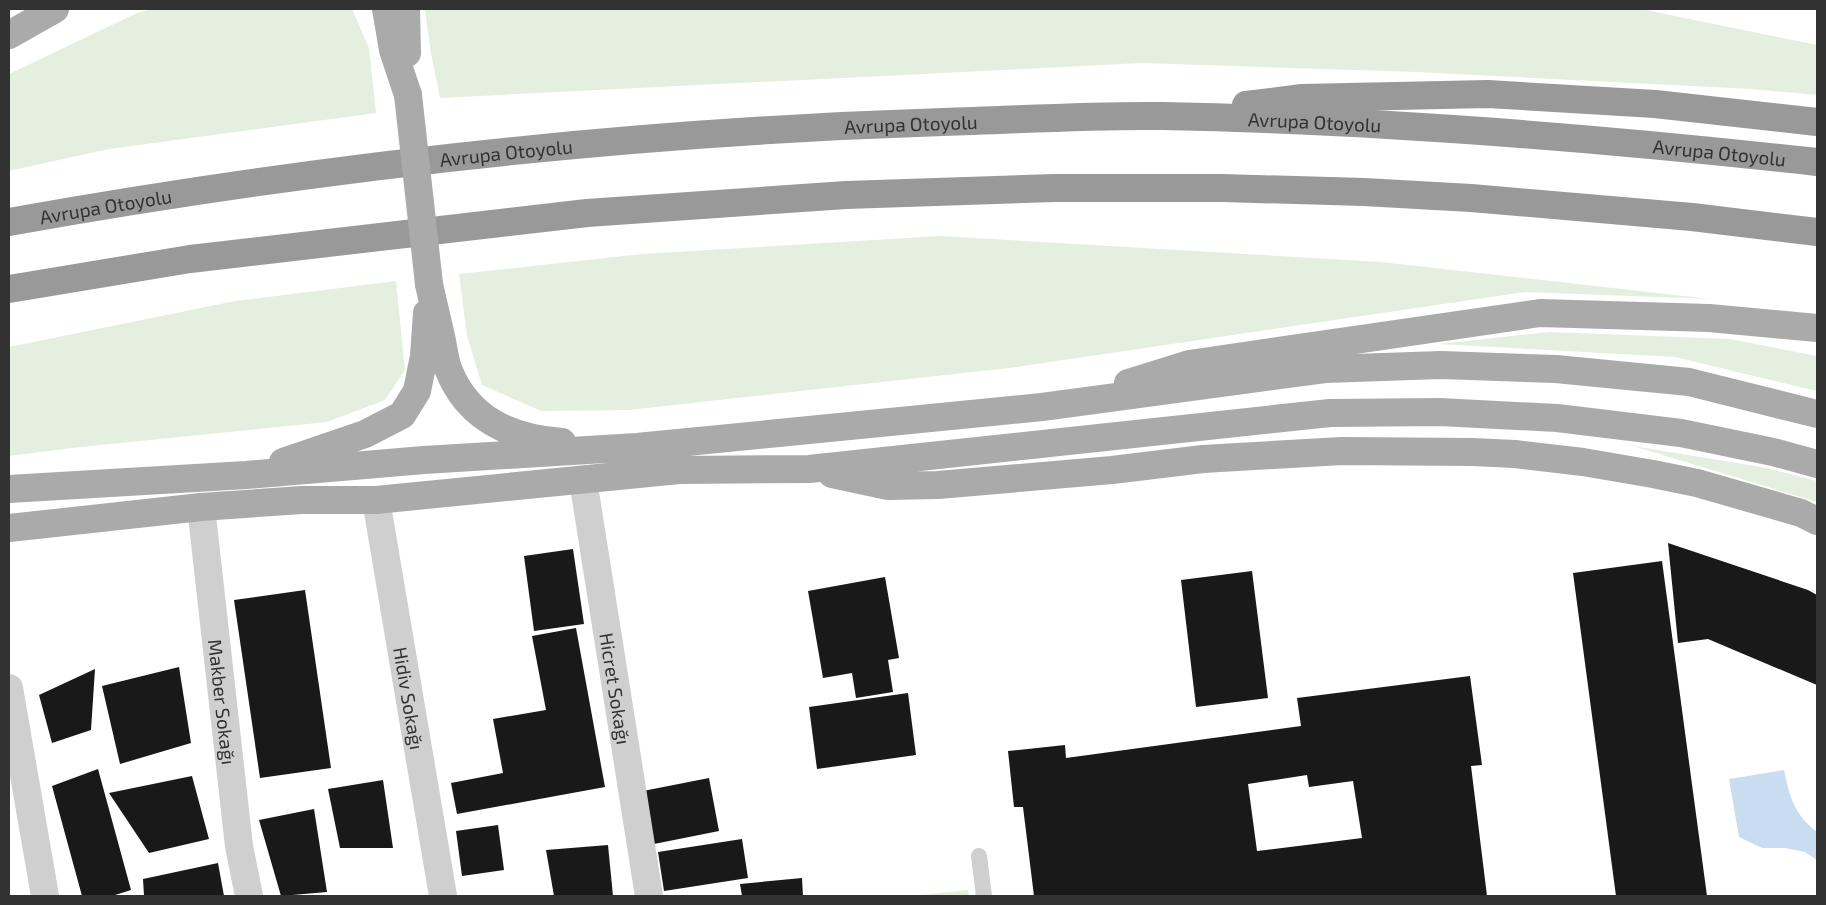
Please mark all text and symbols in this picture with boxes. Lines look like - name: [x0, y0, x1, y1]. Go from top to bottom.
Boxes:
- street label: Avrupa Otoyolu: [1248, 107, 1382, 136]
- street label: Avrupa Otoyolu: [844, 109, 978, 137]
- street label: Avrupa Otoyolu: [438, 134, 574, 170]
- street label: Avrupa Otoyolu: [1652, 134, 1787, 170]
- street label: Avrupa Otoyolu: [38, 184, 173, 228]
- street label: Hicret Sokağı: [596, 631, 636, 746]
- street label: Makber Sokağı: [204, 638, 241, 766]
- street label: Hidiv Sokağı: [390, 645, 430, 751]

